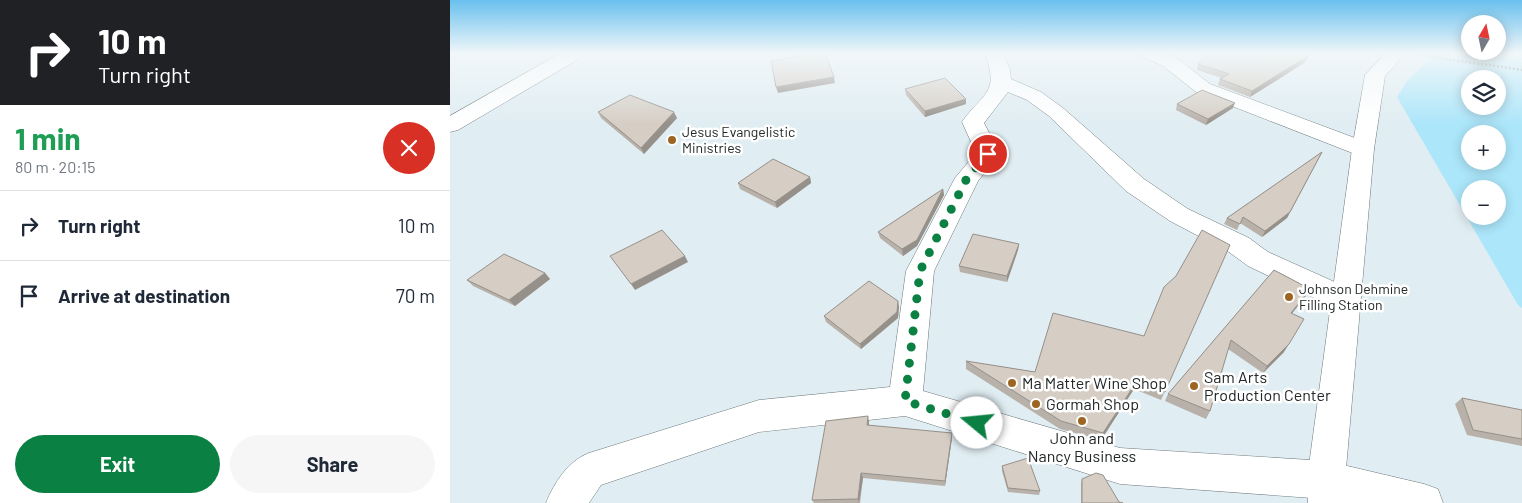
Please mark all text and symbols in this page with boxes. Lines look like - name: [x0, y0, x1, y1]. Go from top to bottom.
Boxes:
- north arrow: [1461, 15, 1506, 60]
- map controls: [1461, 15, 1506, 225]
- text: 10 m: [98, 19, 167, 61]
- icon: right: [15, 20, 80, 85]
- text: Turn right: [98, 61, 191, 87]
- button: layers: [1461, 70, 1506, 115]
- text: 1 min: [15, 120, 81, 156]
- button: close: [383, 122, 435, 174]
- place label: Jesus Evangelistic Ministries: [682, 123, 795, 156]
- button: +: [1461, 125, 1506, 170]
- pin: [967, 133, 1009, 175]
- marker: Jesus Evangelistic Ministries: [666, 134, 678, 146]
- icon: arrive: [974, 140, 1002, 168]
- text: 80 m · 20:15: [15, 157, 95, 176]
- button: −: [1461, 180, 1506, 225]
- icon: right: [15, 212, 43, 240]
- text: Turn right: [58, 214, 140, 237]
- text: 10 m: [398, 214, 435, 237]
- place label: Johnson Dehmine Filling Station: [1299, 280, 1408, 313]
- icon: arrive: [15, 282, 43, 310]
- text: Arrive at destination: [58, 284, 230, 307]
- text: 70 m: [396, 284, 435, 307]
- marker: Johnson Dehmine Filling Station: [1283, 291, 1295, 303]
- place label: Sam Arts Production Center: [1204, 367, 1331, 404]
- place label: Ma Matter Wine Shop: [1022, 373, 1167, 392]
- marker: Ma Matter Wine Shop: [1006, 377, 1018, 389]
- marker: Sam Arts Production Center: [1188, 380, 1200, 392]
- place label: Gormah Shop: [1046, 394, 1139, 413]
- position arrow: [950, 396, 1002, 448]
- marker: Gormah Shop: [1030, 398, 1042, 410]
- marker: John and Nancy Business: [1076, 415, 1088, 427]
- place label: John and Nancy Business: [1028, 428, 1136, 465]
- button: Exit: [15, 435, 220, 493]
- button: Share: [230, 435, 435, 493]

